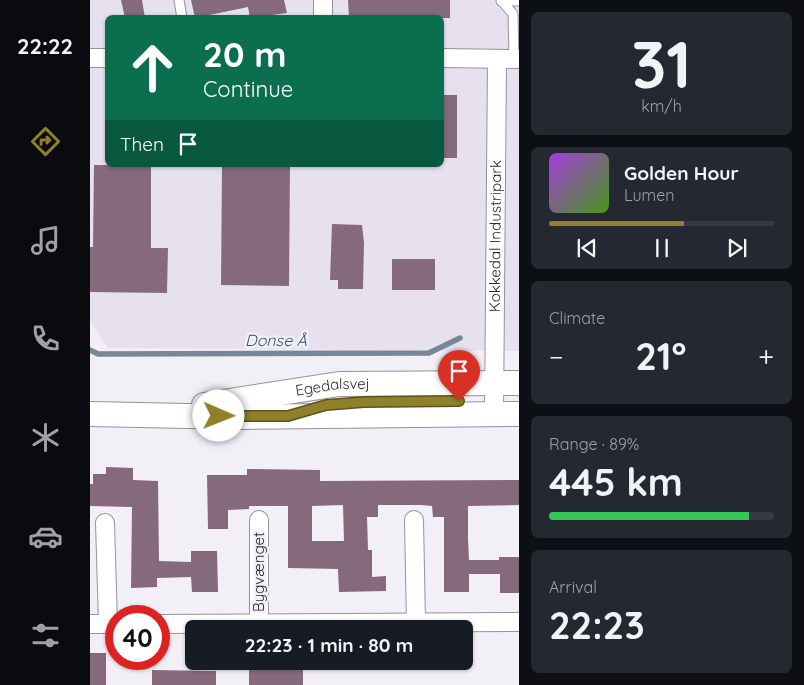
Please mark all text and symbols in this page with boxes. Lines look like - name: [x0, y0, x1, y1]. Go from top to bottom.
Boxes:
- text: 31: [631, 23, 692, 104]
- text: 22:22: [17, 32, 73, 60]
- text: 20 m: [203, 32, 286, 76]
- icon: ahead: [120, 35, 185, 100]
- text: Continue: [203, 75, 293, 103]
- text: km/h: [641, 96, 682, 116]
- icon: directions: [28, 124, 63, 159]
- icon: arrive: [174, 130, 202, 158]
- text: Then: [120, 132, 164, 156]
- street label: Kokkedal Industripark: [485, 160, 505, 312]
- text: Golden Hour: [624, 161, 739, 185]
- text: Lumen: [624, 185, 675, 205]
- icon: music: [28, 223, 63, 258]
- icon: previous: [573, 234, 601, 262]
- icon: pause: [648, 234, 676, 262]
- icon: next: [723, 234, 751, 262]
- text: Climate: [549, 308, 605, 328]
- icon: phone: [28, 321, 63, 356]
- water label: Donse Å: [245, 330, 308, 350]
- text: 21°: [635, 332, 687, 380]
- text: −: [549, 339, 564, 374]
- text: +: [758, 339, 774, 374]
- pin: [438, 350, 480, 401]
- icon: arrive: [445, 357, 473, 385]
- street label: Egedalsvej: [294, 374, 370, 400]
- position arrow: [192, 389, 244, 441]
- icon: climate: [28, 420, 63, 455]
- text: Range · 89%: [549, 434, 639, 454]
- text: 445 km: [549, 458, 683, 506]
- icon: car: [28, 519, 63, 554]
- street label: Bygvænget: [249, 532, 268, 612]
- text: Arrival: [549, 577, 597, 597]
- text: 22:23: [549, 601, 645, 649]
- speed limit sign: 40: [105, 605, 170, 670]
- icon: filters: [28, 618, 63, 653]
- text: 22:23 · 1 min · 80 m: [245, 633, 413, 657]

